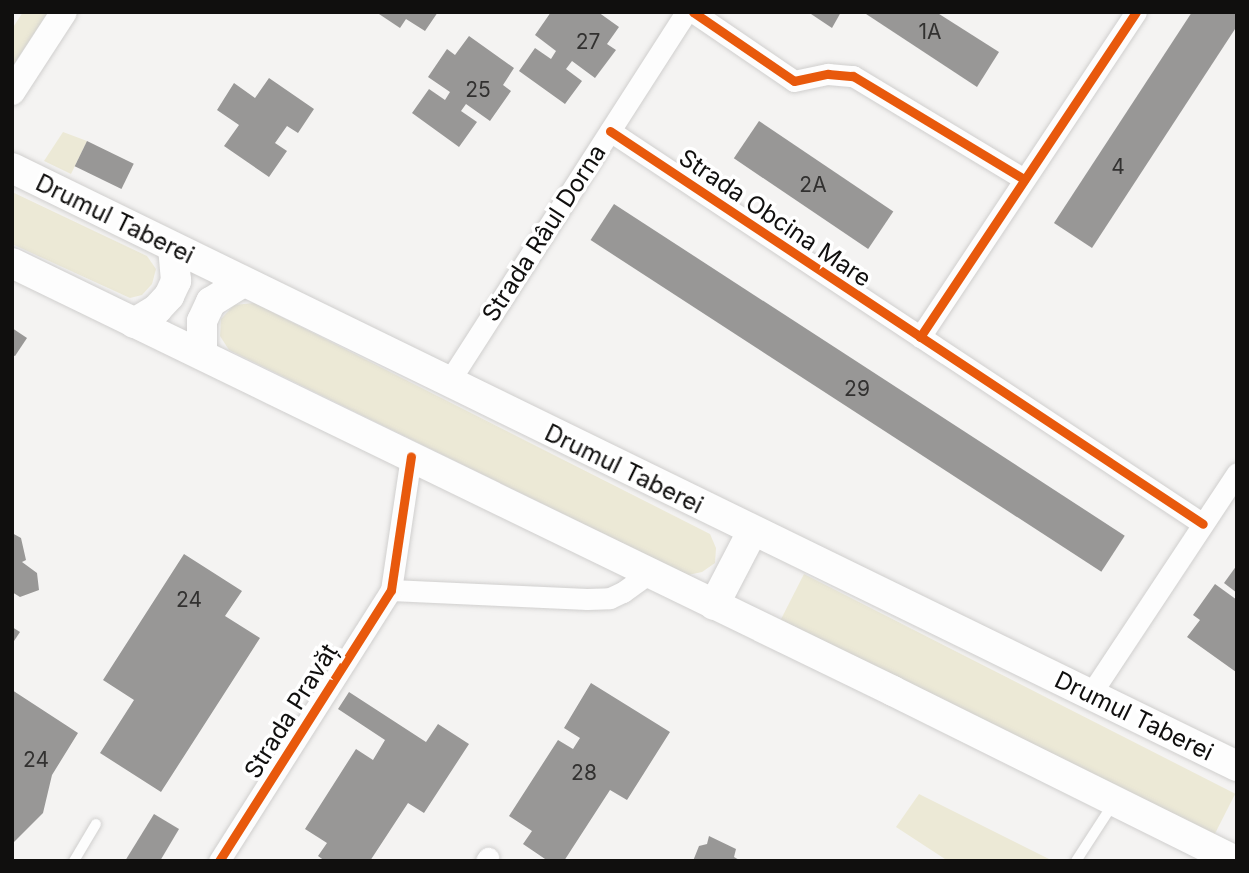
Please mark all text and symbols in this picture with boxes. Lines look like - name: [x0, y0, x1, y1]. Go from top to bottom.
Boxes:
- house number: 1A: [918, 19, 942, 45]
- house number: 27: [576, 29, 600, 55]
- house number: 25: [465, 77, 491, 103]
- street label: Strada Râul Dorna: [476, 139, 612, 327]
- street label: Strada Obcina Mare: [673, 143, 877, 293]
- house number: 4: [1111, 154, 1125, 180]
- street label: Drumul Taberei: [31, 168, 199, 270]
- house number: 2A: [799, 172, 827, 198]
- house number: 29: [844, 376, 870, 402]
- street label: Drumul Taberei: [540, 418, 708, 520]
- house number: 24: [176, 587, 202, 613]
- street label: Strada Pravăț: [238, 639, 344, 783]
- street label: Drumul Taberei: [1050, 665, 1218, 767]
- house number: 24: [23, 747, 49, 773]
- house number: 28: [571, 760, 597, 786]

